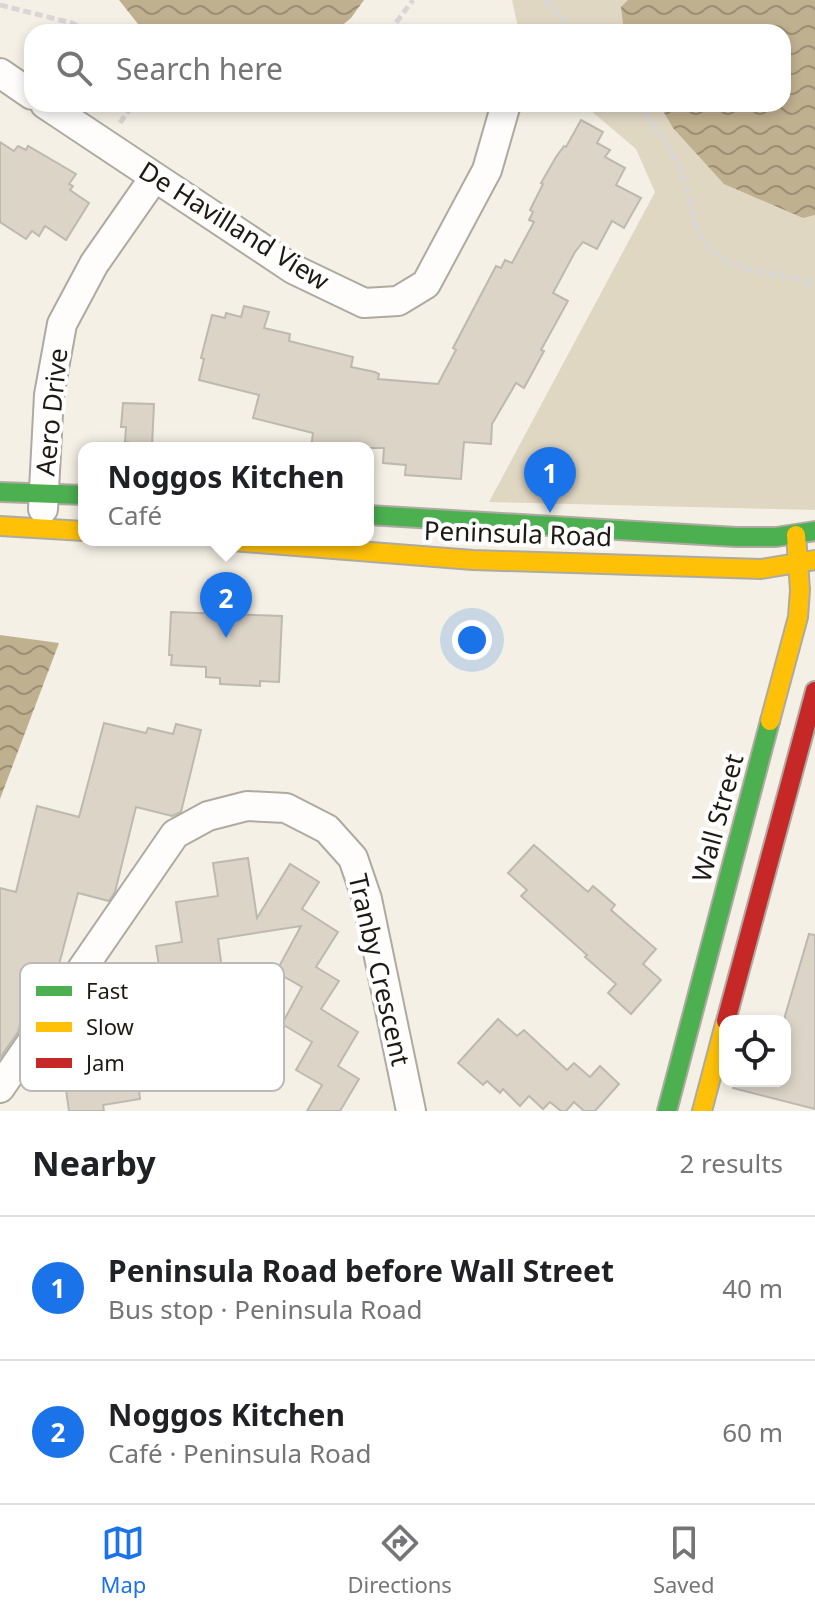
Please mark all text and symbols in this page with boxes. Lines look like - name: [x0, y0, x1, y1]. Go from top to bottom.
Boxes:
- search box: [24, 24, 791, 112]
- icon: search: [52, 46, 96, 90]
- text: Search here: [116, 48, 283, 89]
- street label: De Havilland View: [133, 152, 337, 298]
- street label: Aero Drive: [26, 346, 76, 478]
- popup: [78, 442, 374, 546]
- pin: 1: [524, 447, 576, 513]
- text: Noggos Kitchen: [108, 456, 344, 497]
- text: Café: [108, 497, 162, 533]
- street label: Peninsula Road: [423, 512, 613, 554]
- pin: 2: [200, 572, 252, 638]
- your location: [452, 620, 492, 660]
- street label: Wall Street: [683, 750, 751, 886]
- street label: Tranby Crescent: [340, 870, 420, 1069]
- legend: [20, 963, 284, 1091]
- text: Fast: [86, 975, 128, 1005]
- text: Slow: [86, 1011, 135, 1041]
- map controls: [719, 1015, 791, 1087]
- button: locate: [719, 1015, 791, 1087]
- text: Jam: [84, 1047, 125, 1077]
- text: Nearby: [32, 1140, 156, 1186]
- text: 2 results: [679, 1145, 783, 1181]
- text: Peninsula Road before Wall Street: [108, 1250, 614, 1291]
- text: 1: [51, 1270, 65, 1306]
- text: 40 m: [722, 1270, 783, 1306]
- text: Bus stop · Peninsula Road: [108, 1291, 423, 1327]
- text: Noggos Kitchen: [108, 1394, 345, 1435]
- text: 2: [51, 1414, 65, 1450]
- text: 60 m: [722, 1414, 783, 1450]
- text: Café · Peninsula Road: [108, 1435, 371, 1471]
- tab: Map: [101, 1521, 146, 1599]
- tab: Directions: [347, 1521, 452, 1599]
- tab: Saved: [653, 1521, 714, 1599]

